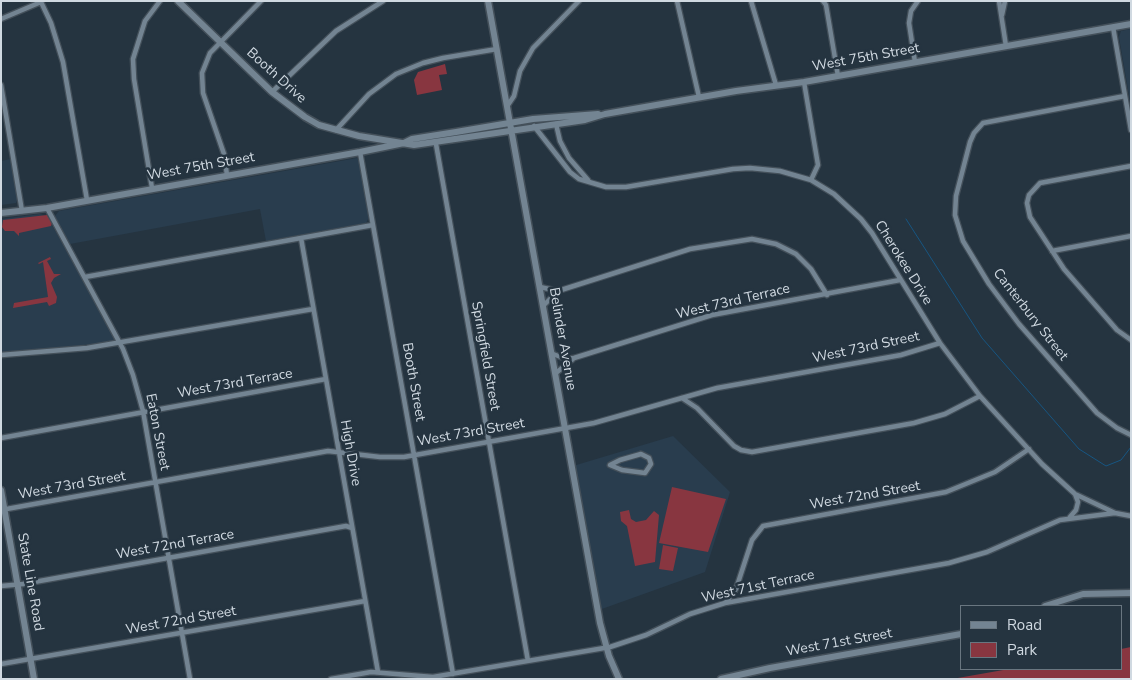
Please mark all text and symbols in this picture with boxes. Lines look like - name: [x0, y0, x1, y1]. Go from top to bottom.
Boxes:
- street label: West 75th Street: [811, 40, 921, 76]
- street label: Booth Drive: [243, 45, 309, 107]
- street label: West 75th Street: [146, 149, 256, 185]
- street label: Cherokee Drive: [870, 218, 936, 308]
- street label: Canterbury Street: [989, 266, 1071, 364]
- street label: West 73rd Terrace: [674, 281, 792, 323]
- street label: Belinder Avenue: [545, 286, 579, 392]
- street label: Springfield Street: [467, 300, 503, 412]
- street label: West 73rd Street: [811, 328, 921, 368]
- street label: Booth Street: [398, 341, 428, 423]
- street label: West 73rd Terrace: [176, 366, 294, 402]
- street label: Eaton Street: [141, 392, 173, 472]
- street label: West 73rd Street: [416, 415, 526, 451]
- street label: High Drive: [336, 419, 364, 487]
- street label: West 73rd Street: [17, 468, 127, 504]
- street label: West 72nd Street: [808, 478, 922, 514]
- street label: West 72nd Terrace: [115, 526, 235, 564]
- street label: State Line Road: [13, 532, 47, 632]
- street label: West 71st Terrace: [700, 567, 816, 607]
- street label: West 72nd Street: [124, 603, 238, 639]
- legend: [960, 605, 1122, 670]
- text: Road: [1007, 615, 1042, 635]
- street label: West 71st Street: [785, 625, 893, 661]
- text: Park: [1007, 640, 1037, 660]

